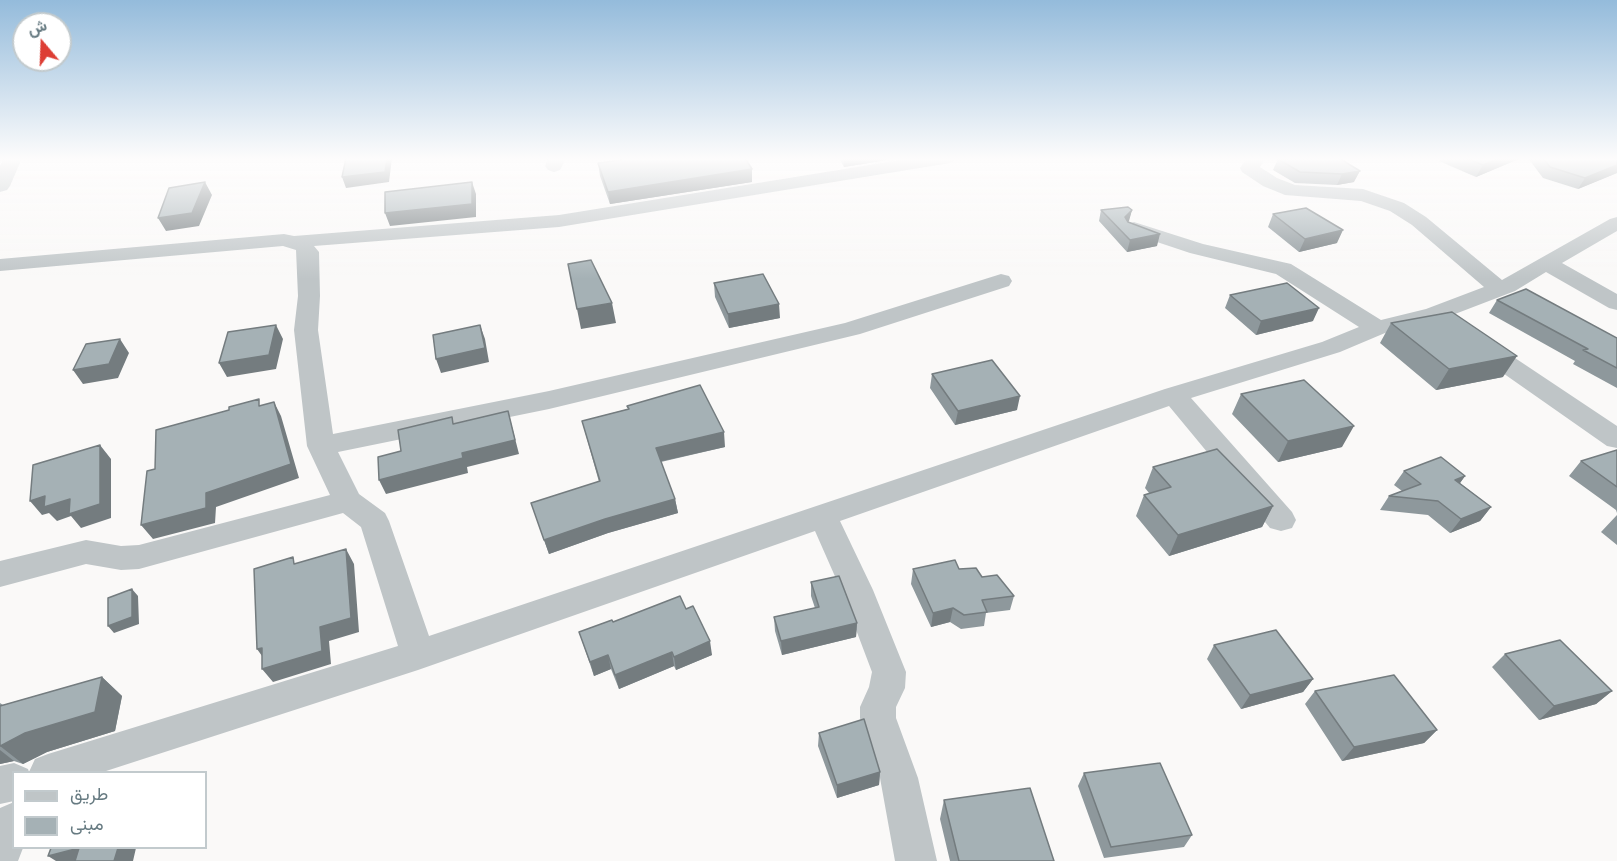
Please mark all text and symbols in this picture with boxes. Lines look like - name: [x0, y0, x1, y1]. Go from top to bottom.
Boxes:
- north arrow: [12, 12, 72, 72]
- text: ش: [24, 14, 49, 39]
- legend: [12, 771, 207, 849]
- text: طريق: [70, 782, 108, 805]
- text: مبنى: [70, 812, 104, 835]

